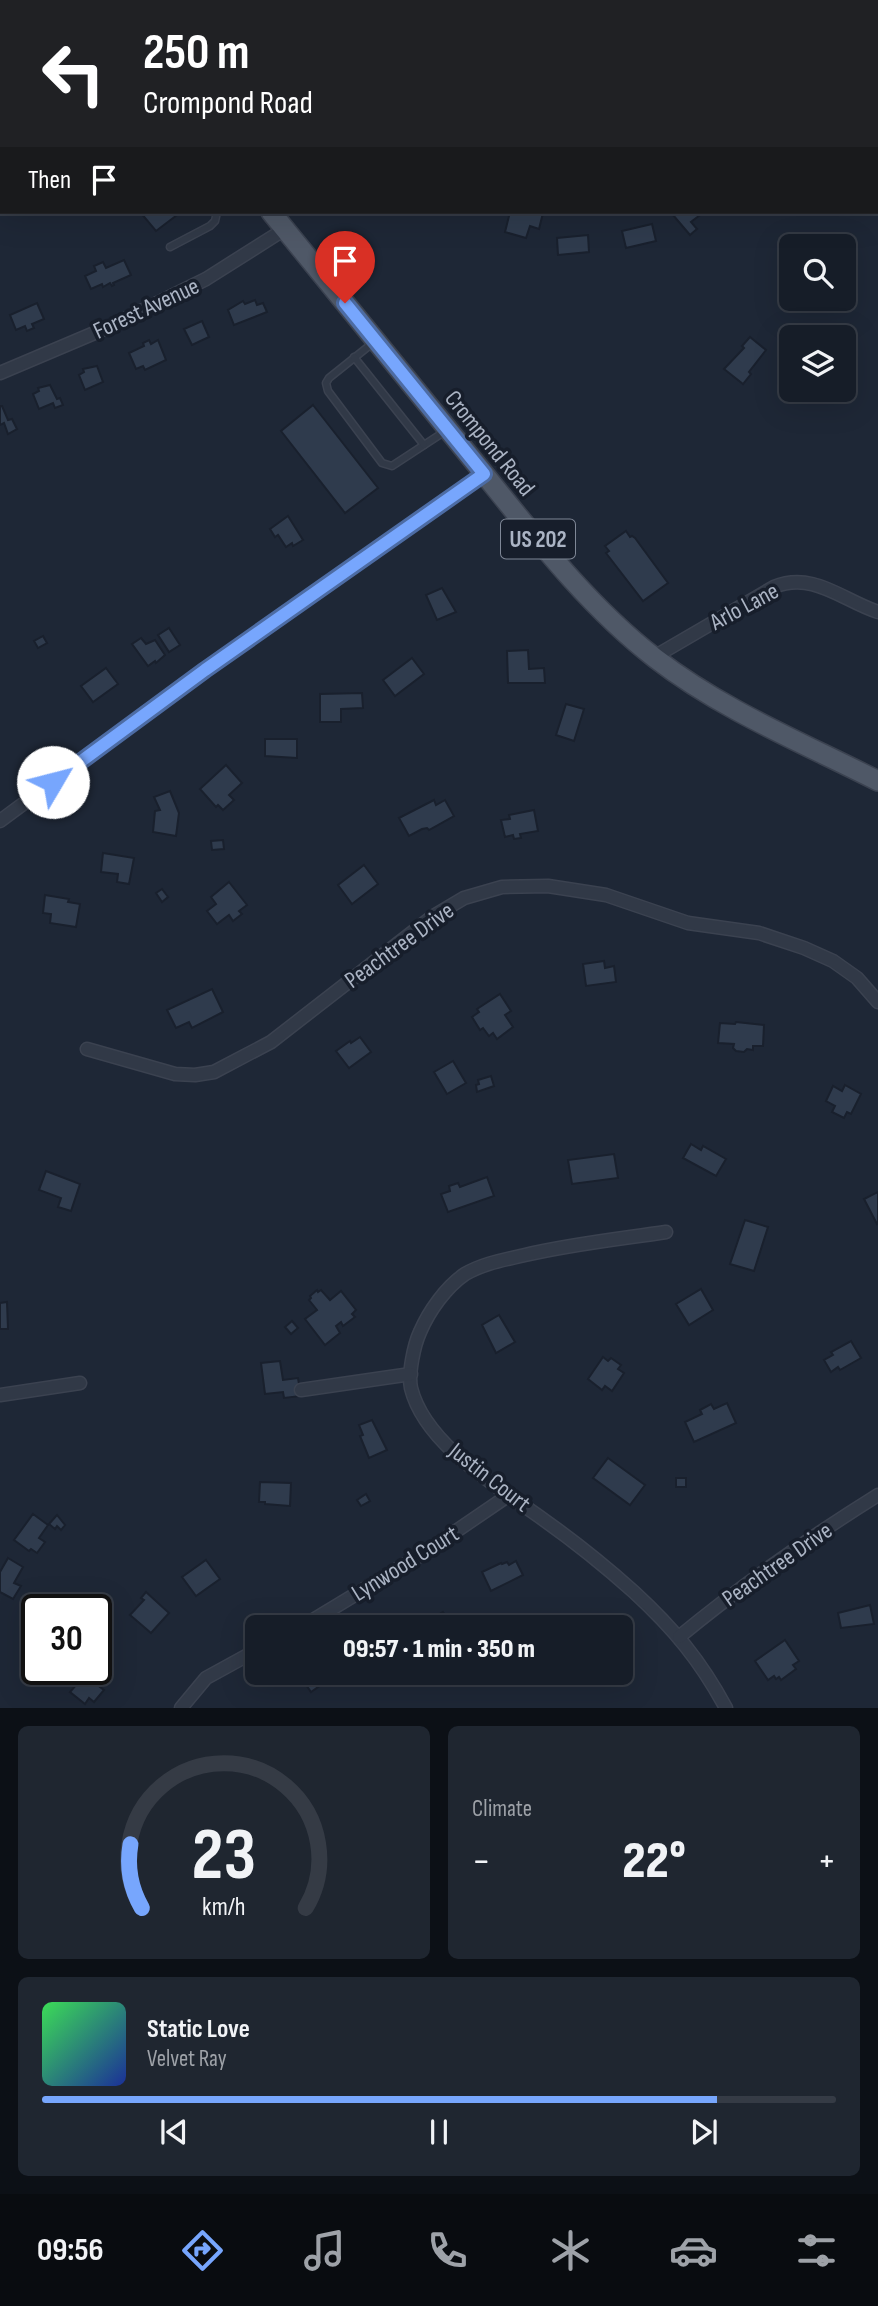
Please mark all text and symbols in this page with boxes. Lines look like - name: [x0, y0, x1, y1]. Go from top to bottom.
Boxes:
- text: 250 m: [143, 24, 249, 83]
- icon: left: [28, 28, 119, 119]
- text: Crompond Road: [143, 84, 313, 123]
- icon: arrive: [85, 161, 123, 199]
- text: Then: [28, 165, 71, 196]
- pin: [315, 231, 375, 303]
- map controls: [779, 234, 856, 402]
- button: search: [779, 234, 856, 311]
- icon: arrive: [326, 242, 364, 280]
- street label: Forest Avenue: [89, 271, 204, 346]
- button: layers: [779, 325, 856, 402]
- street label: Crompond Road: [438, 385, 541, 502]
- road number: US 202: [501, 520, 575, 558]
- street label: Arlo Lane: [704, 576, 784, 637]
- position arrow: [16.0, 745, 90.0, 819]
- street label: Peachtree Drive: [339, 896, 460, 995]
- street label: Justin Court: [442, 1436, 536, 1518]
- street label: Peachtree Drive: [717, 1516, 838, 1613]
- street label: Lynwood Court: [346, 1519, 464, 1608]
- speed limit sign: 30: [21, 1594, 112, 1685]
- text: 09:57 · 1 min · 350 m: [343, 1634, 535, 1665]
- text: Climate: [472, 1795, 532, 1823]
- text: 23: [192, 1813, 256, 1901]
- text: 22°: [622, 1830, 686, 1893]
- text: −: [472, 1839, 491, 1884]
- text: +: [817, 1839, 836, 1884]
- text: km/h: [202, 1892, 246, 1923]
- text: Static Love: [147, 2014, 250, 2045]
- text: Velvet Ray: [147, 2045, 227, 2073]
- icon: previous: [155, 2113, 193, 2151]
- icon: pause: [420, 2113, 458, 2151]
- icon: next: [685, 2113, 723, 2151]
- icon: directions: [178, 2226, 227, 2275]
- icon: music: [300, 2226, 349, 2275]
- icon: phone: [423, 2226, 472, 2275]
- icon: climate: [546, 2226, 595, 2275]
- icon: car: [669, 2226, 718, 2275]
- icon: filters: [792, 2226, 841, 2275]
- text: 09:56: [37, 2231, 104, 2270]

